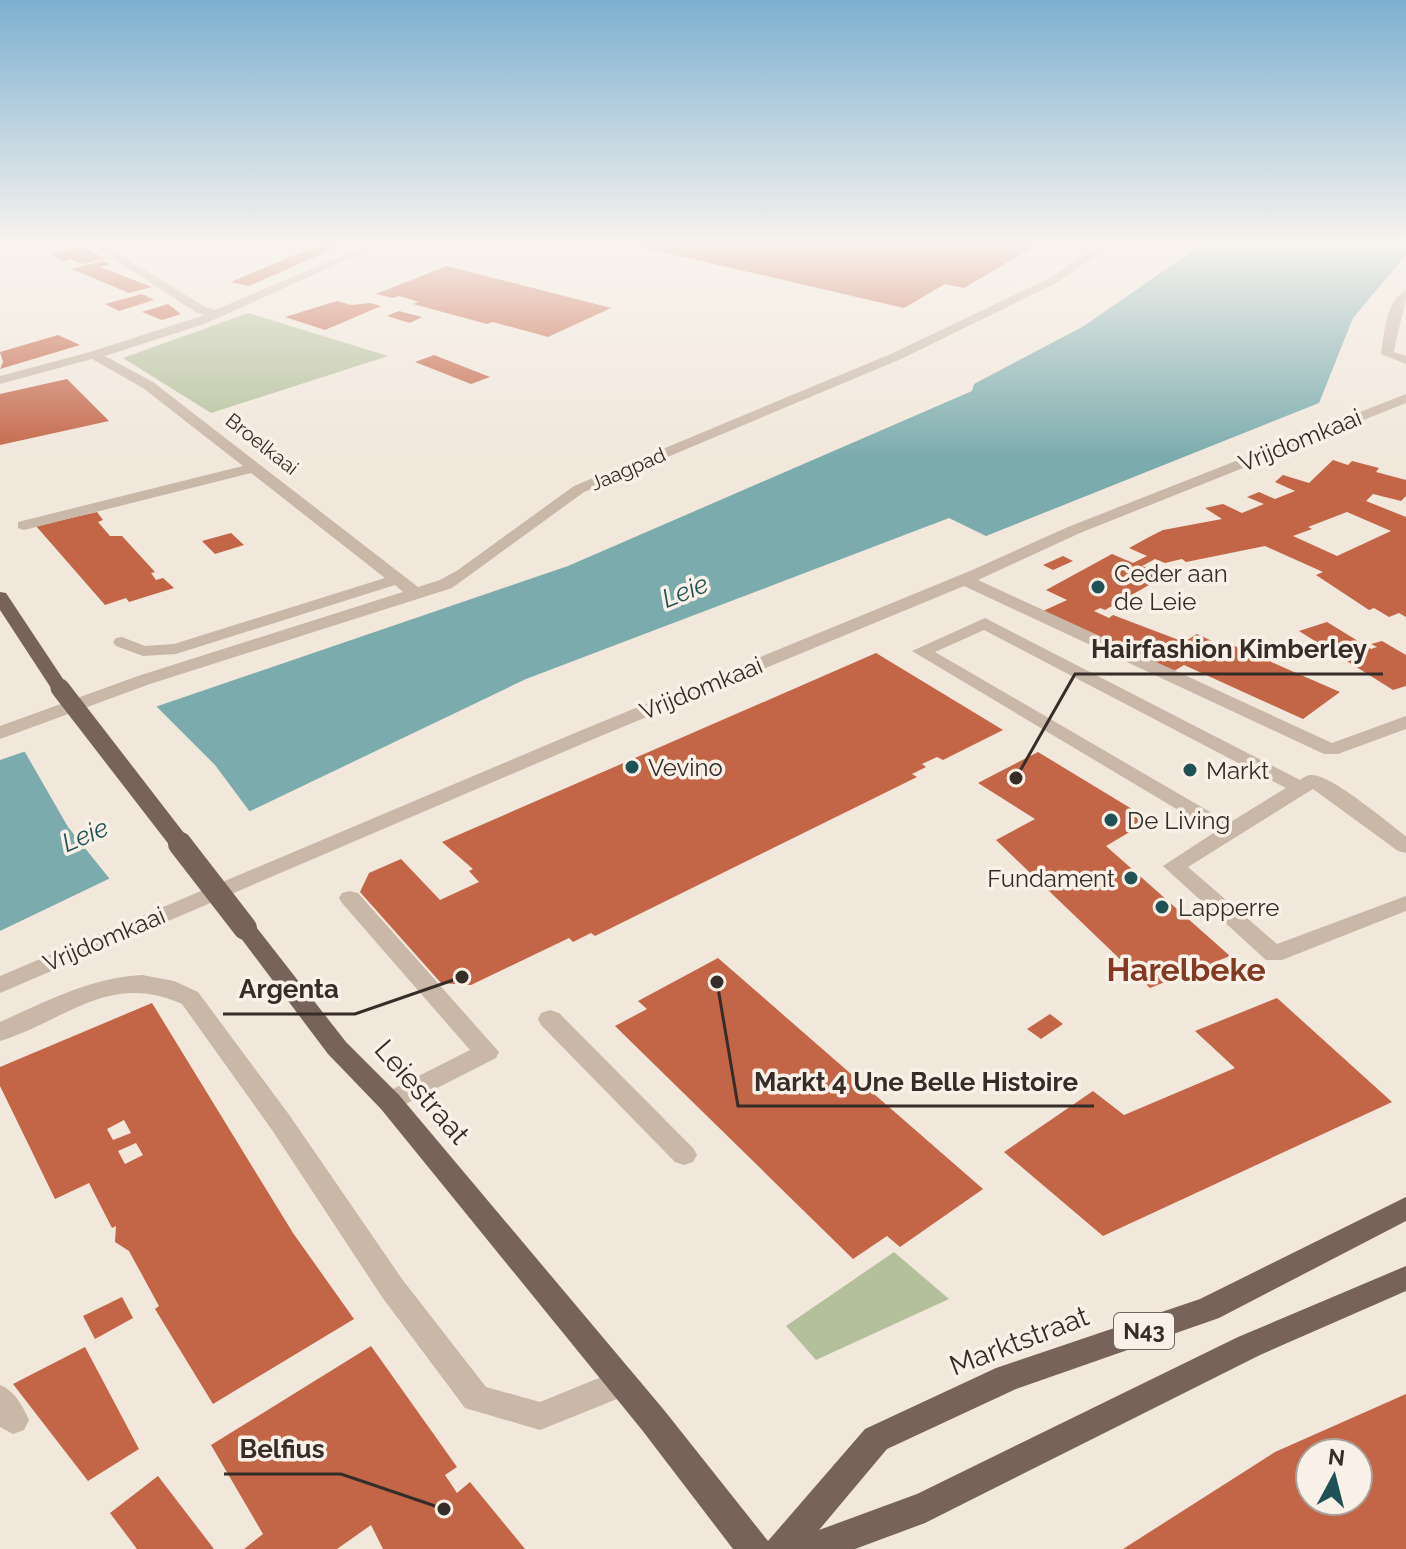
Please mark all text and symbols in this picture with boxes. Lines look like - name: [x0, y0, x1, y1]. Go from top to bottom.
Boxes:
- street label: Vrijdomkaai: [1234, 402, 1366, 478]
- street label: Broelkaai: [221, 408, 303, 480]
- street label: Jaagpad: [587, 442, 669, 496]
- place label: Ceder aan de Leie: [1114, 559, 1228, 616]
- water label: Leie: [657, 568, 713, 614]
- marker: Ceder aan de Leie: [1089, 578, 1107, 596]
- callout: Hairfashion Kimberley: [1075, 624, 1383, 674]
- text: Hairfashion Kimberley: [1091, 634, 1367, 664]
- street label: Vrijdomkaai: [635, 650, 767, 726]
- place label: Vevino: [648, 753, 723, 782]
- place label: Markt: [1206, 756, 1269, 785]
- marker: Vevino: [623, 758, 641, 776]
- marker: Markt: [1181, 761, 1199, 779]
- place label: De Living: [1127, 806, 1230, 835]
- marker: De Living: [1102, 811, 1120, 829]
- water label: Leie: [57, 812, 113, 858]
- place label: Fundament: [987, 864, 1115, 893]
- marker: Fundament: [1122, 869, 1140, 887]
- place label: Lapperre: [1178, 893, 1279, 922]
- marker: Lapperre: [1153, 898, 1171, 916]
- street label: Vrijdomkaai: [39, 900, 169, 978]
- district label: Harelbeke: [1106, 951, 1266, 988]
- callout: Argenta: [223, 964, 355, 1014]
- text: Argenta: [239, 974, 339, 1004]
- street label: Leiestraat: [368, 1033, 477, 1151]
- callout: Markt 4 Une Belle Histoire: [738, 1056, 1094, 1106]
- text: Markt 4 Une Belle Histoire: [754, 1067, 1078, 1097]
- street label: Marktstraat: [945, 1299, 1094, 1383]
- road number: N43: [1114, 1313, 1174, 1349]
- callout: Belfius: [224, 1424, 341, 1474]
- text: Belfius: [239, 1434, 325, 1464]
- north arrow: [1294, 1437, 1374, 1517]
- text: N: [1327, 1443, 1346, 1471]

